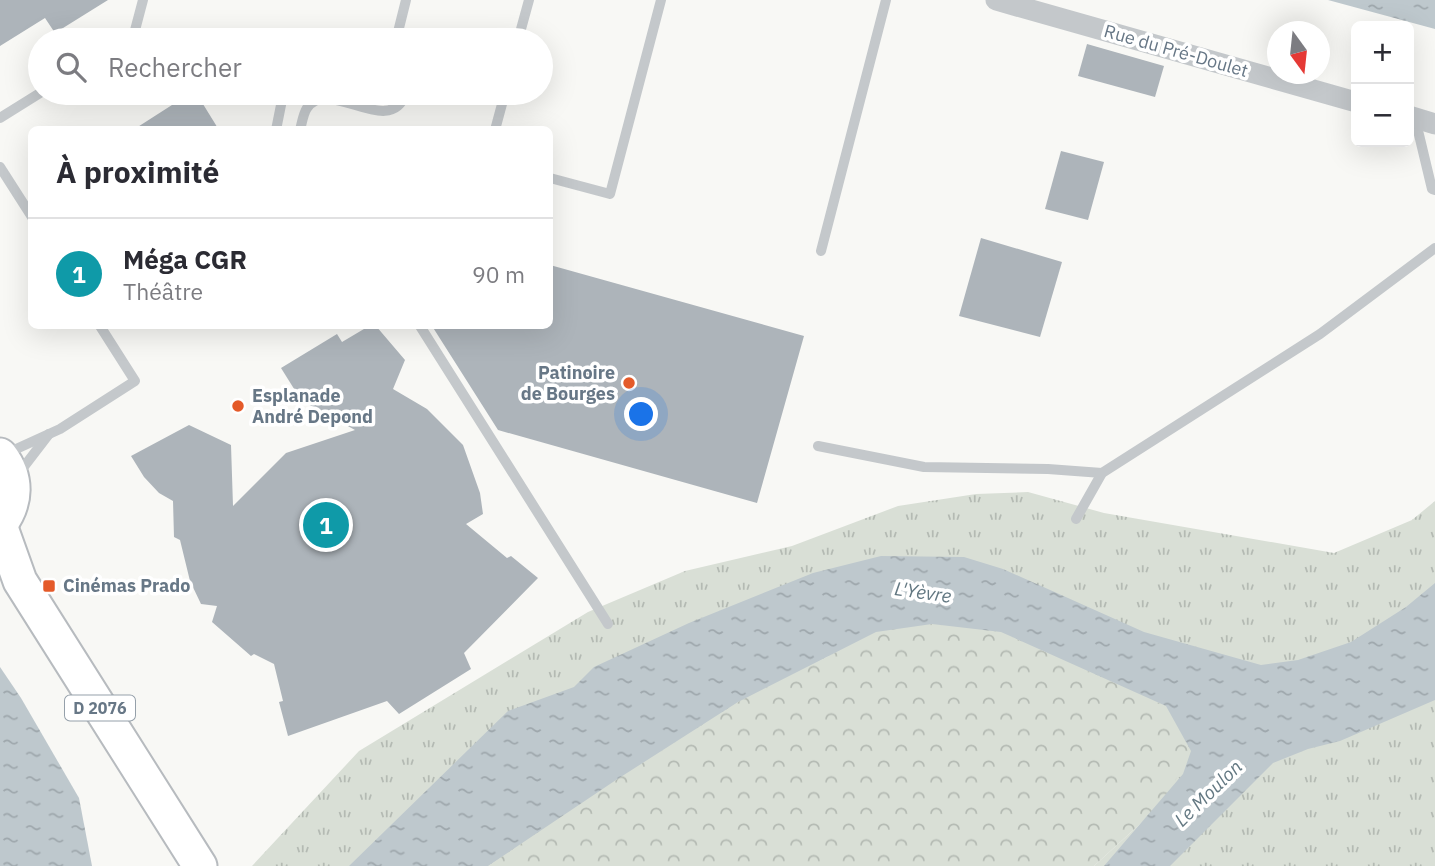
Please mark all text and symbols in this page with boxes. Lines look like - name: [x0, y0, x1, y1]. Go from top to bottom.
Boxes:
- street label: Rue du Pré-Doulet: [1101, 19, 1251, 82]
- north arrow: [1267, 21, 1330, 84]
- map controls: [1351, 21, 1414, 147]
- button: +: [1351, 21, 1414, 84]
- search box: [28, 28, 553, 105]
- icon: search: [52, 48, 90, 86]
- text: Rechercher: [108, 50, 242, 84]
- button: −: [1351, 84, 1414, 147]
- text: À proximité: [56, 152, 219, 191]
- text: Méga CGR: [123, 242, 247, 276]
- text: 1: [72, 259, 86, 289]
- text: 90 m: [472, 259, 525, 289]
- text: Théâtre: [123, 276, 203, 306]
- place label: Patinoire de Bourges: [521, 361, 615, 405]
- marker: Patinoire de Bourges: [621, 375, 637, 391]
- place label: Esplanade André Depond: [252, 384, 373, 428]
- your location: [624, 397, 658, 431]
- marker: Esplanade André Depond: [230, 398, 246, 414]
- pin: 1: [303, 499, 349, 551]
- place label: Cinémas Prado: [63, 574, 190, 597]
- water label: L'Yèvre: [893, 576, 953, 608]
- marker: Cinémas Prado: [41, 578, 57, 594]
- road number: D 2076: [65, 695, 135, 720]
- water label: Le Moulon: [1169, 755, 1247, 831]

